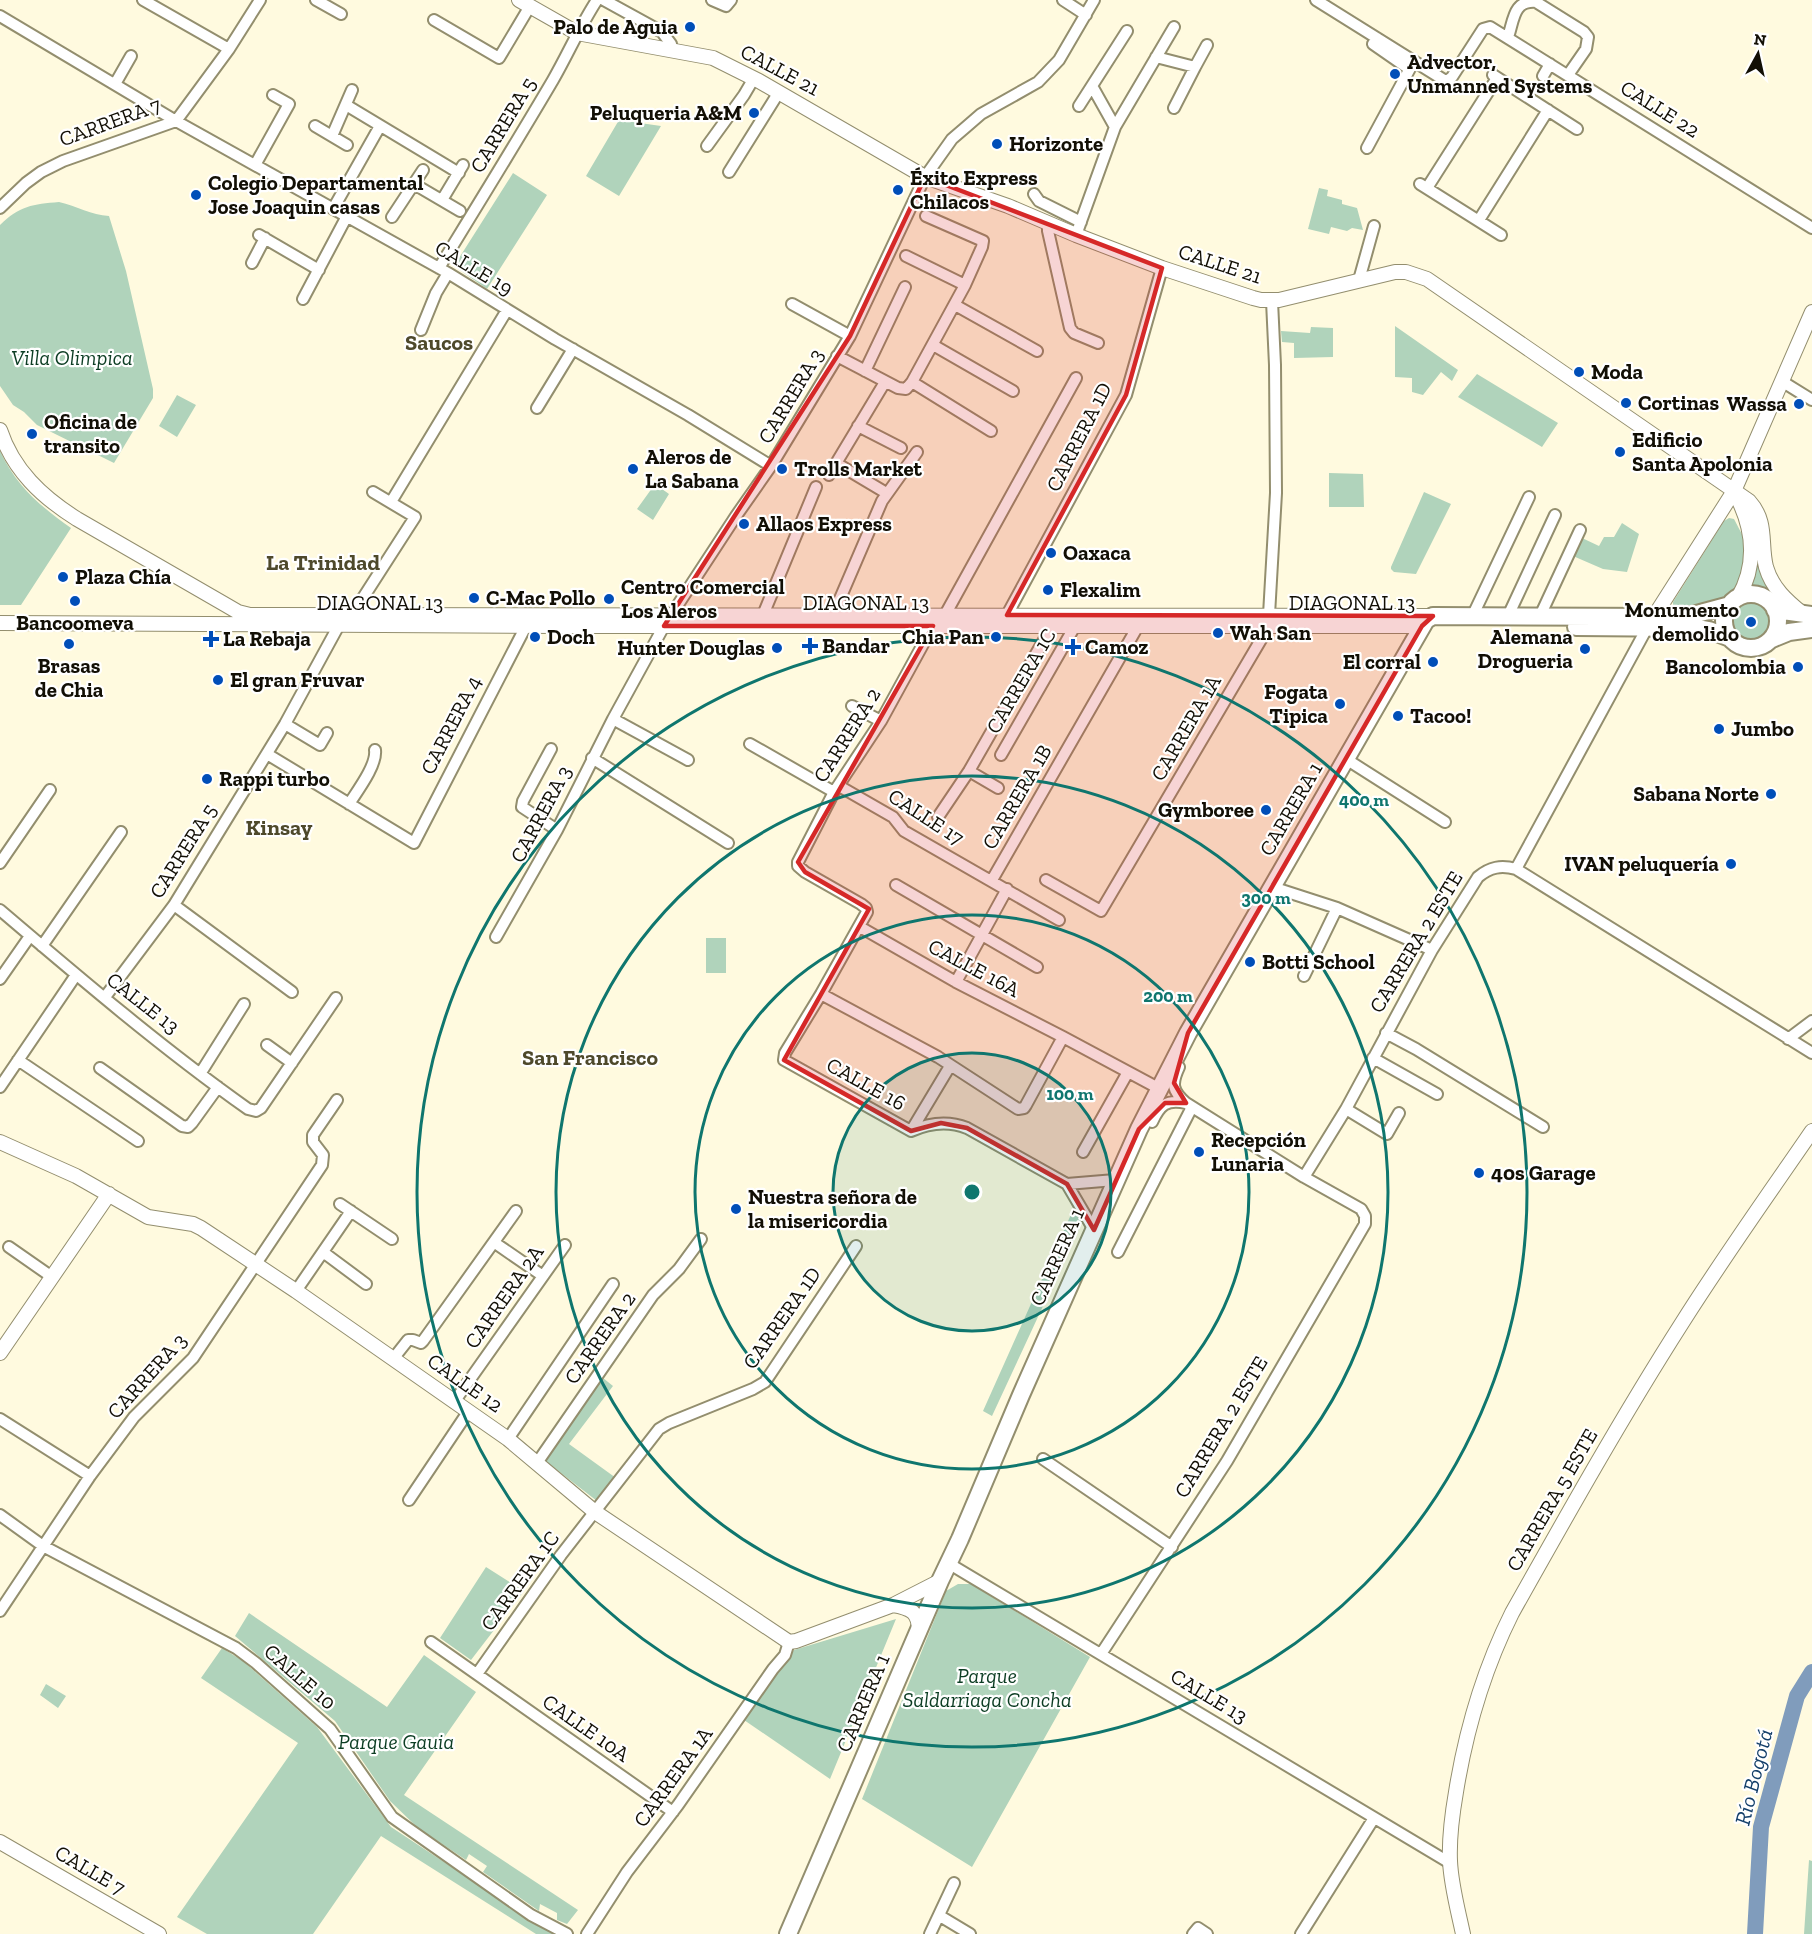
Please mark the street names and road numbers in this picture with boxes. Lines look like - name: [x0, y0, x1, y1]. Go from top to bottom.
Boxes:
- street label: CALLE 21: [736, 38, 824, 101]
- street label: CARRERA 5: [464, 73, 541, 177]
- street label: CALLE 22: [1616, 74, 1705, 143]
- street label: CARRERA 7: [56, 92, 164, 151]
- street label: CALLE 19: [431, 235, 518, 301]
- street label: CALLE 21: [1175, 238, 1265, 289]
- street label: CARRERA 3: [752, 344, 829, 448]
- street label: CARRERA 1D: [1040, 378, 1117, 495]
- street label: DIAGONAL 13: [317, 590, 443, 615]
- street label: DIAGONAL 13: [803, 590, 929, 615]
- street label: DIAGONAL 13: [1289, 590, 1415, 615]
- street label: CARRERA 1C: [980, 624, 1061, 738]
- street label: CARRERA 1A: [1145, 670, 1226, 785]
- street label: CARRERA 4: [415, 671, 486, 778]
- street label: CARRERA 2: [808, 683, 885, 787]
- street label: CARRERA 1B: [977, 740, 1057, 854]
- street label: CARRERA 1: [1254, 757, 1327, 860]
- street label: CARRERA 3: [505, 761, 577, 867]
- street label: CALLE 17: [884, 783, 969, 850]
- street label: CARRERA 5: [144, 799, 221, 903]
- street label: CARRERA 2 ESTE: [1364, 866, 1468, 1017]
- street label: CALLE 16A: [924, 933, 1025, 1002]
- street label: CALLE 13: [102, 966, 185, 1039]
- street label: CALLE 16: [822, 1052, 910, 1115]
- street label: CARRERA 1: [1024, 1204, 1089, 1309]
- street label: CARRERA 2A: [459, 1240, 549, 1353]
- street label: CARRERA 1D: [737, 1262, 826, 1374]
- street label: CARRERA 2: [559, 1287, 640, 1389]
- street label: CARRERA 3: [102, 1328, 191, 1424]
- street label: CALLE 12: [423, 1348, 508, 1418]
- street label: CARRERA 2 ESTE: [1169, 1351, 1273, 1502]
- street label: CARRERA 5 ESTE: [1501, 1424, 1603, 1576]
- street label: CARRERA 1C: [475, 1526, 564, 1636]
- street label: CALLE 10: [259, 1639, 342, 1715]
- street label: CARRERA 1: [831, 1650, 894, 1756]
- street label: CALLE 13: [1166, 1663, 1252, 1728]
- street label: CALLE 10A: [538, 1688, 635, 1767]
- street label: CARRERA 1A: [628, 1721, 718, 1832]
- street label: CALLE 7: [51, 1839, 130, 1900]

